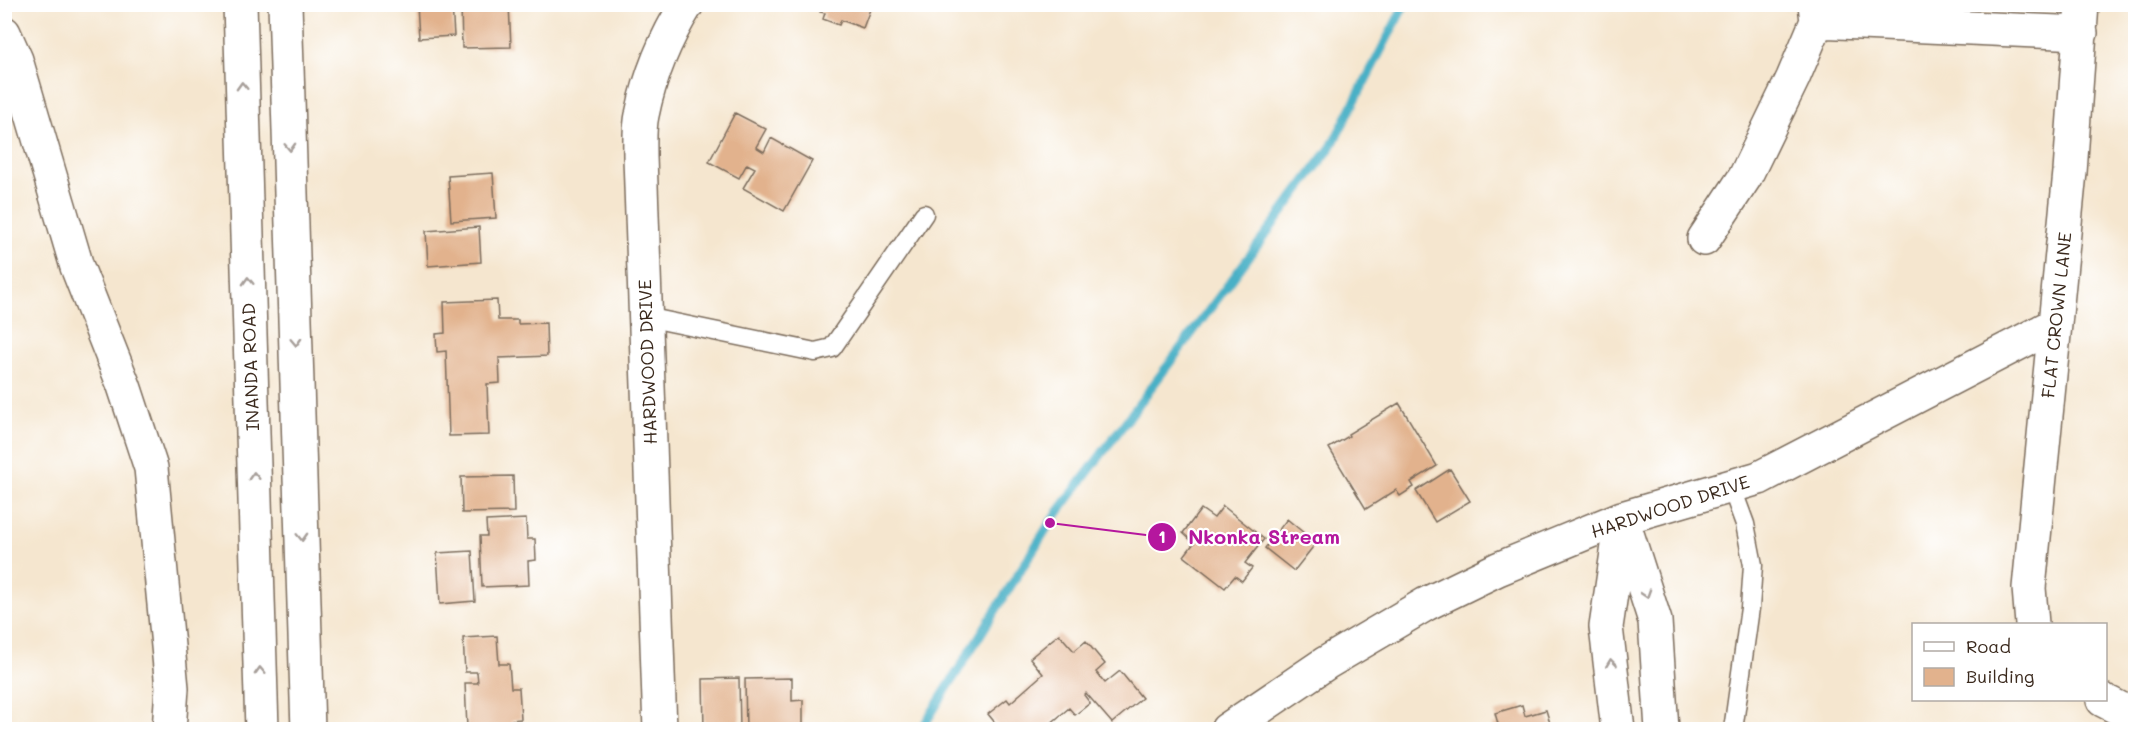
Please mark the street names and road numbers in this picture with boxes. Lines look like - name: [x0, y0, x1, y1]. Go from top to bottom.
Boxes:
- street label: FLAT CROWN LANE: [2035, 231, 2077, 399]
- street label: HARDWOOD DRIVE: [632, 279, 662, 445]
- street label: INANDA ROAD: [236, 303, 264, 431]
- street label: HARDWOOD DRIVE: [1588, 469, 1752, 543]

